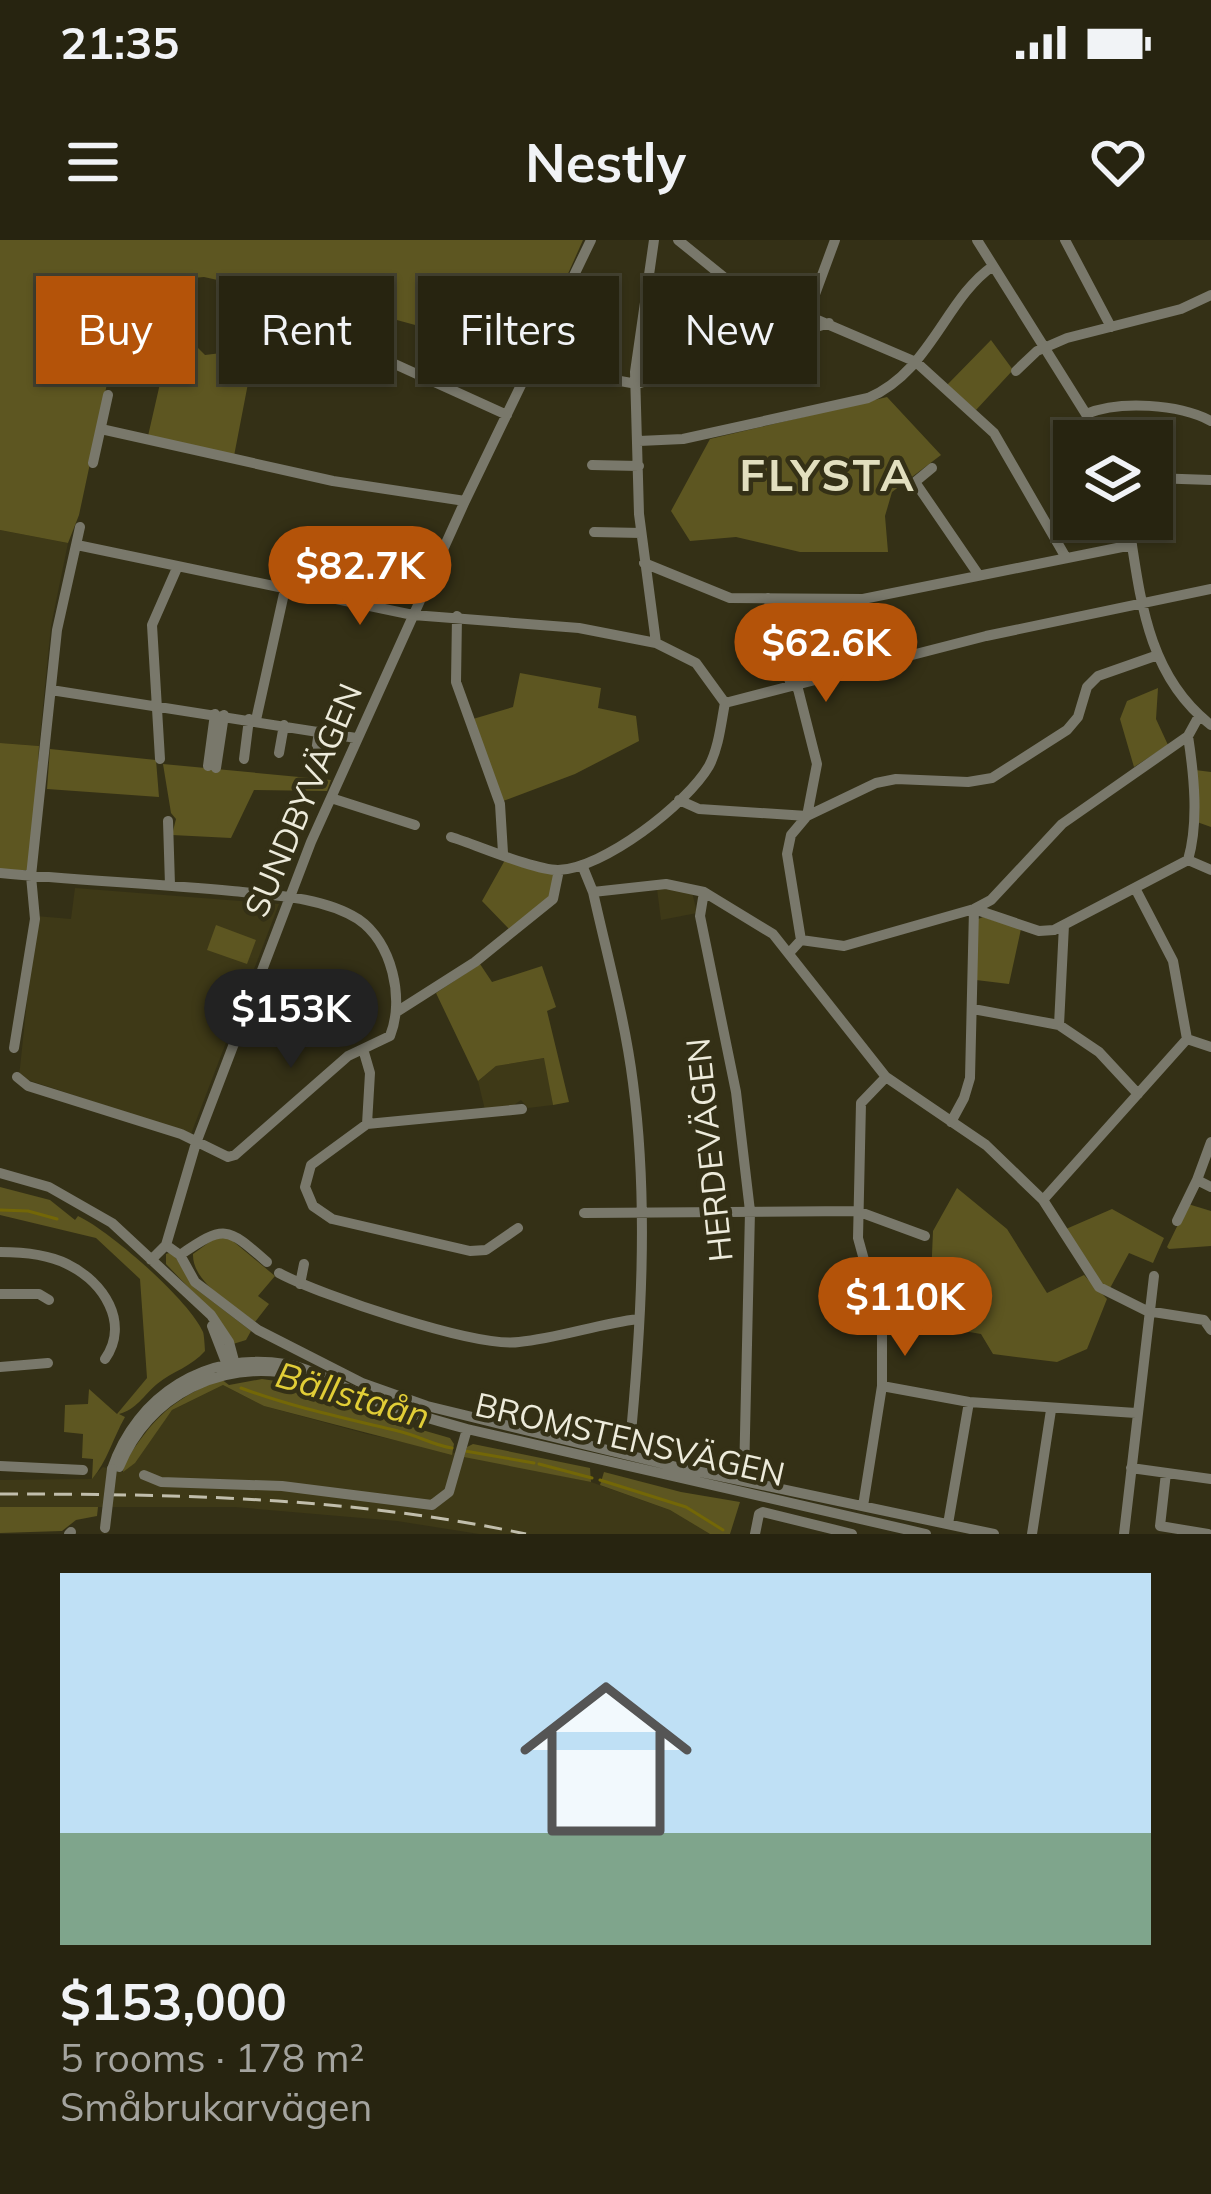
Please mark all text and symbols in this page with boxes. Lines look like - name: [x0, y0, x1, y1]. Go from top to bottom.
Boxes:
- text: 21:35: [60, 14, 179, 70]
- text: Nestly: [525, 128, 686, 196]
- icon: menu: [60, 129, 126, 195]
- icon: heart: [1085, 129, 1151, 195]
- chip: Buy: [36, 276, 195, 384]
- chip: Rent: [219, 276, 394, 384]
- chip: Filters: [418, 276, 619, 384]
- chip: New: [643, 276, 817, 384]
- map controls: [1053, 420, 1173, 540]
- button: layers: [1053, 420, 1173, 540]
- district label: FLYSTA: [739, 446, 917, 502]
- pin: $82.7K: [262, 526, 458, 628]
- text: $82.7K: [295, 540, 425, 589]
- pin: $62.6K: [728, 603, 924, 705]
- text: $62.6K: [761, 617, 891, 666]
- street label: SUNDBYVÄGEN: [235, 677, 370, 923]
- pin: $153K: [207, 969, 375, 1071]
- text: $153K: [231, 983, 351, 1032]
- street label: HERDEVÄGEN: [676, 1036, 741, 1264]
- pin: $110K: [821, 1257, 989, 1359]
- text: $110K: [845, 1271, 965, 1320]
- water label: Bällstaån: [271, 1351, 435, 1438]
- street label: BROMSTENSVÄGEN: [471, 1383, 789, 1494]
- icon: home: [498, 1651, 714, 1867]
- text: $153,000: [60, 1969, 287, 2033]
- text: 5 rooms · 178 m²: [60, 2033, 364, 2082]
- text: Småbrukarvägen: [60, 2082, 372, 2131]

